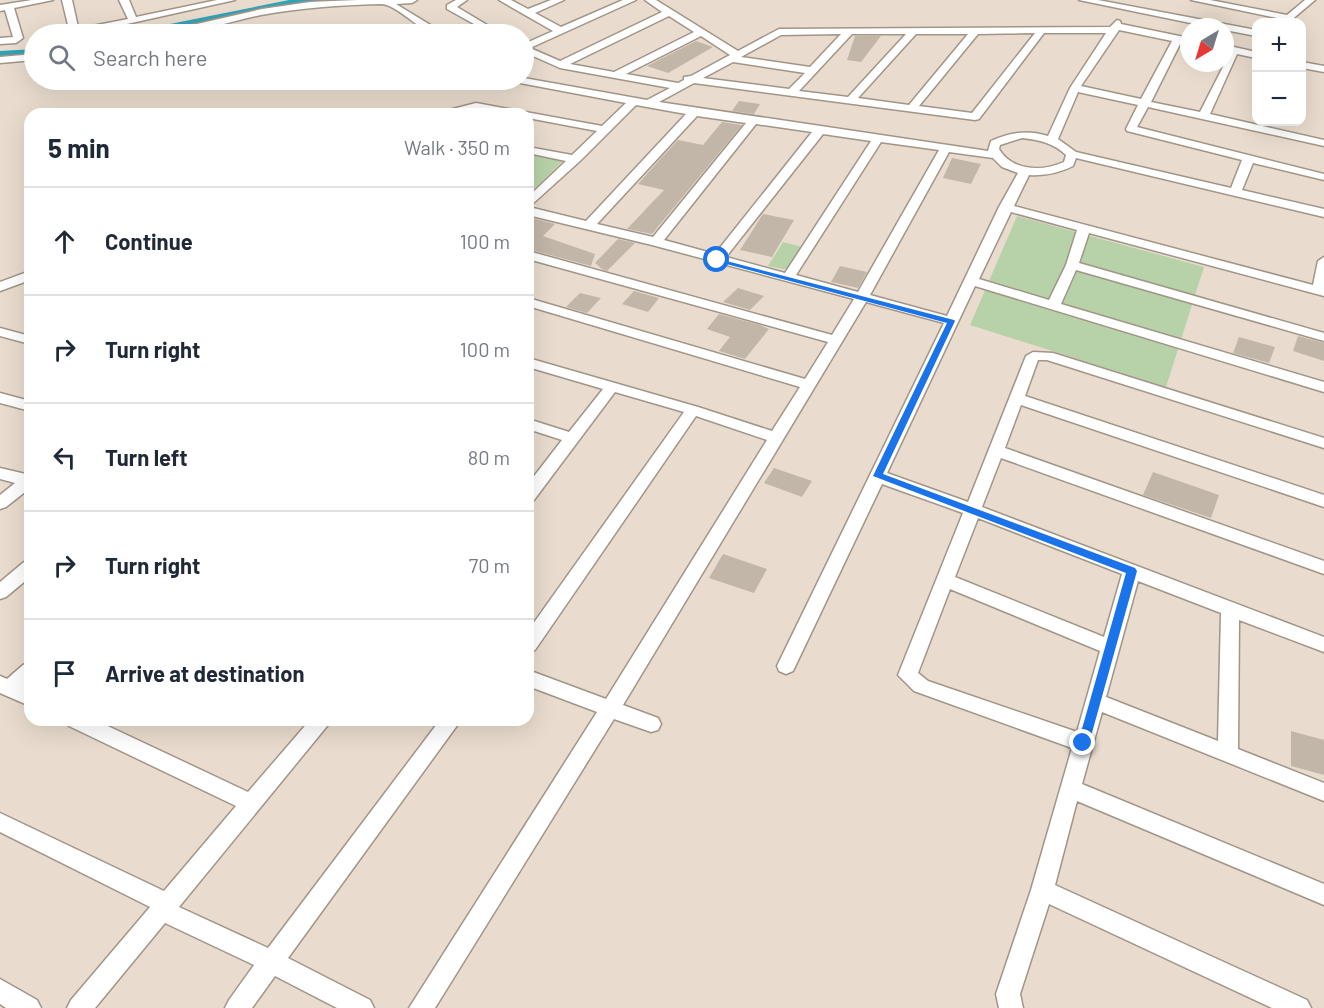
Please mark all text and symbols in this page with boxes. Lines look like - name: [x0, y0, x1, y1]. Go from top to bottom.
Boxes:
- north arrow: [1180, 18, 1234, 72]
- map controls: [1252, 18, 1306, 126]
- button: +: [1252, 18, 1306, 72]
- search box: [24, 24, 534, 90]
- icon: search: [45, 41, 78, 74]
- text: Search here: [93, 44, 207, 70]
- button: −: [1252, 72, 1306, 126]
- text: 5 min: [48, 132, 110, 163]
- text: Walk · 350 m: [404, 135, 510, 159]
- icon: ahead: [48, 225, 81, 258]
- text: Continue: [105, 228, 193, 254]
- text: 100 m: [460, 229, 510, 253]
- route start: [703, 246, 729, 272]
- icon: right: [48, 333, 81, 366]
- text: Turn right: [105, 336, 200, 362]
- text: 100 m: [460, 337, 510, 361]
- icon: left: [48, 441, 81, 474]
- text: Turn left: [105, 444, 188, 470]
- text: 80 m: [468, 445, 510, 469]
- icon: right: [48, 549, 81, 582]
- text: Turn right: [105, 552, 200, 578]
- text: 70 m: [469, 553, 510, 577]
- icon: arrive: [48, 657, 81, 690]
- text: Arrive at destination: [105, 660, 304, 686]
- route end: [1069, 729, 1095, 755]

